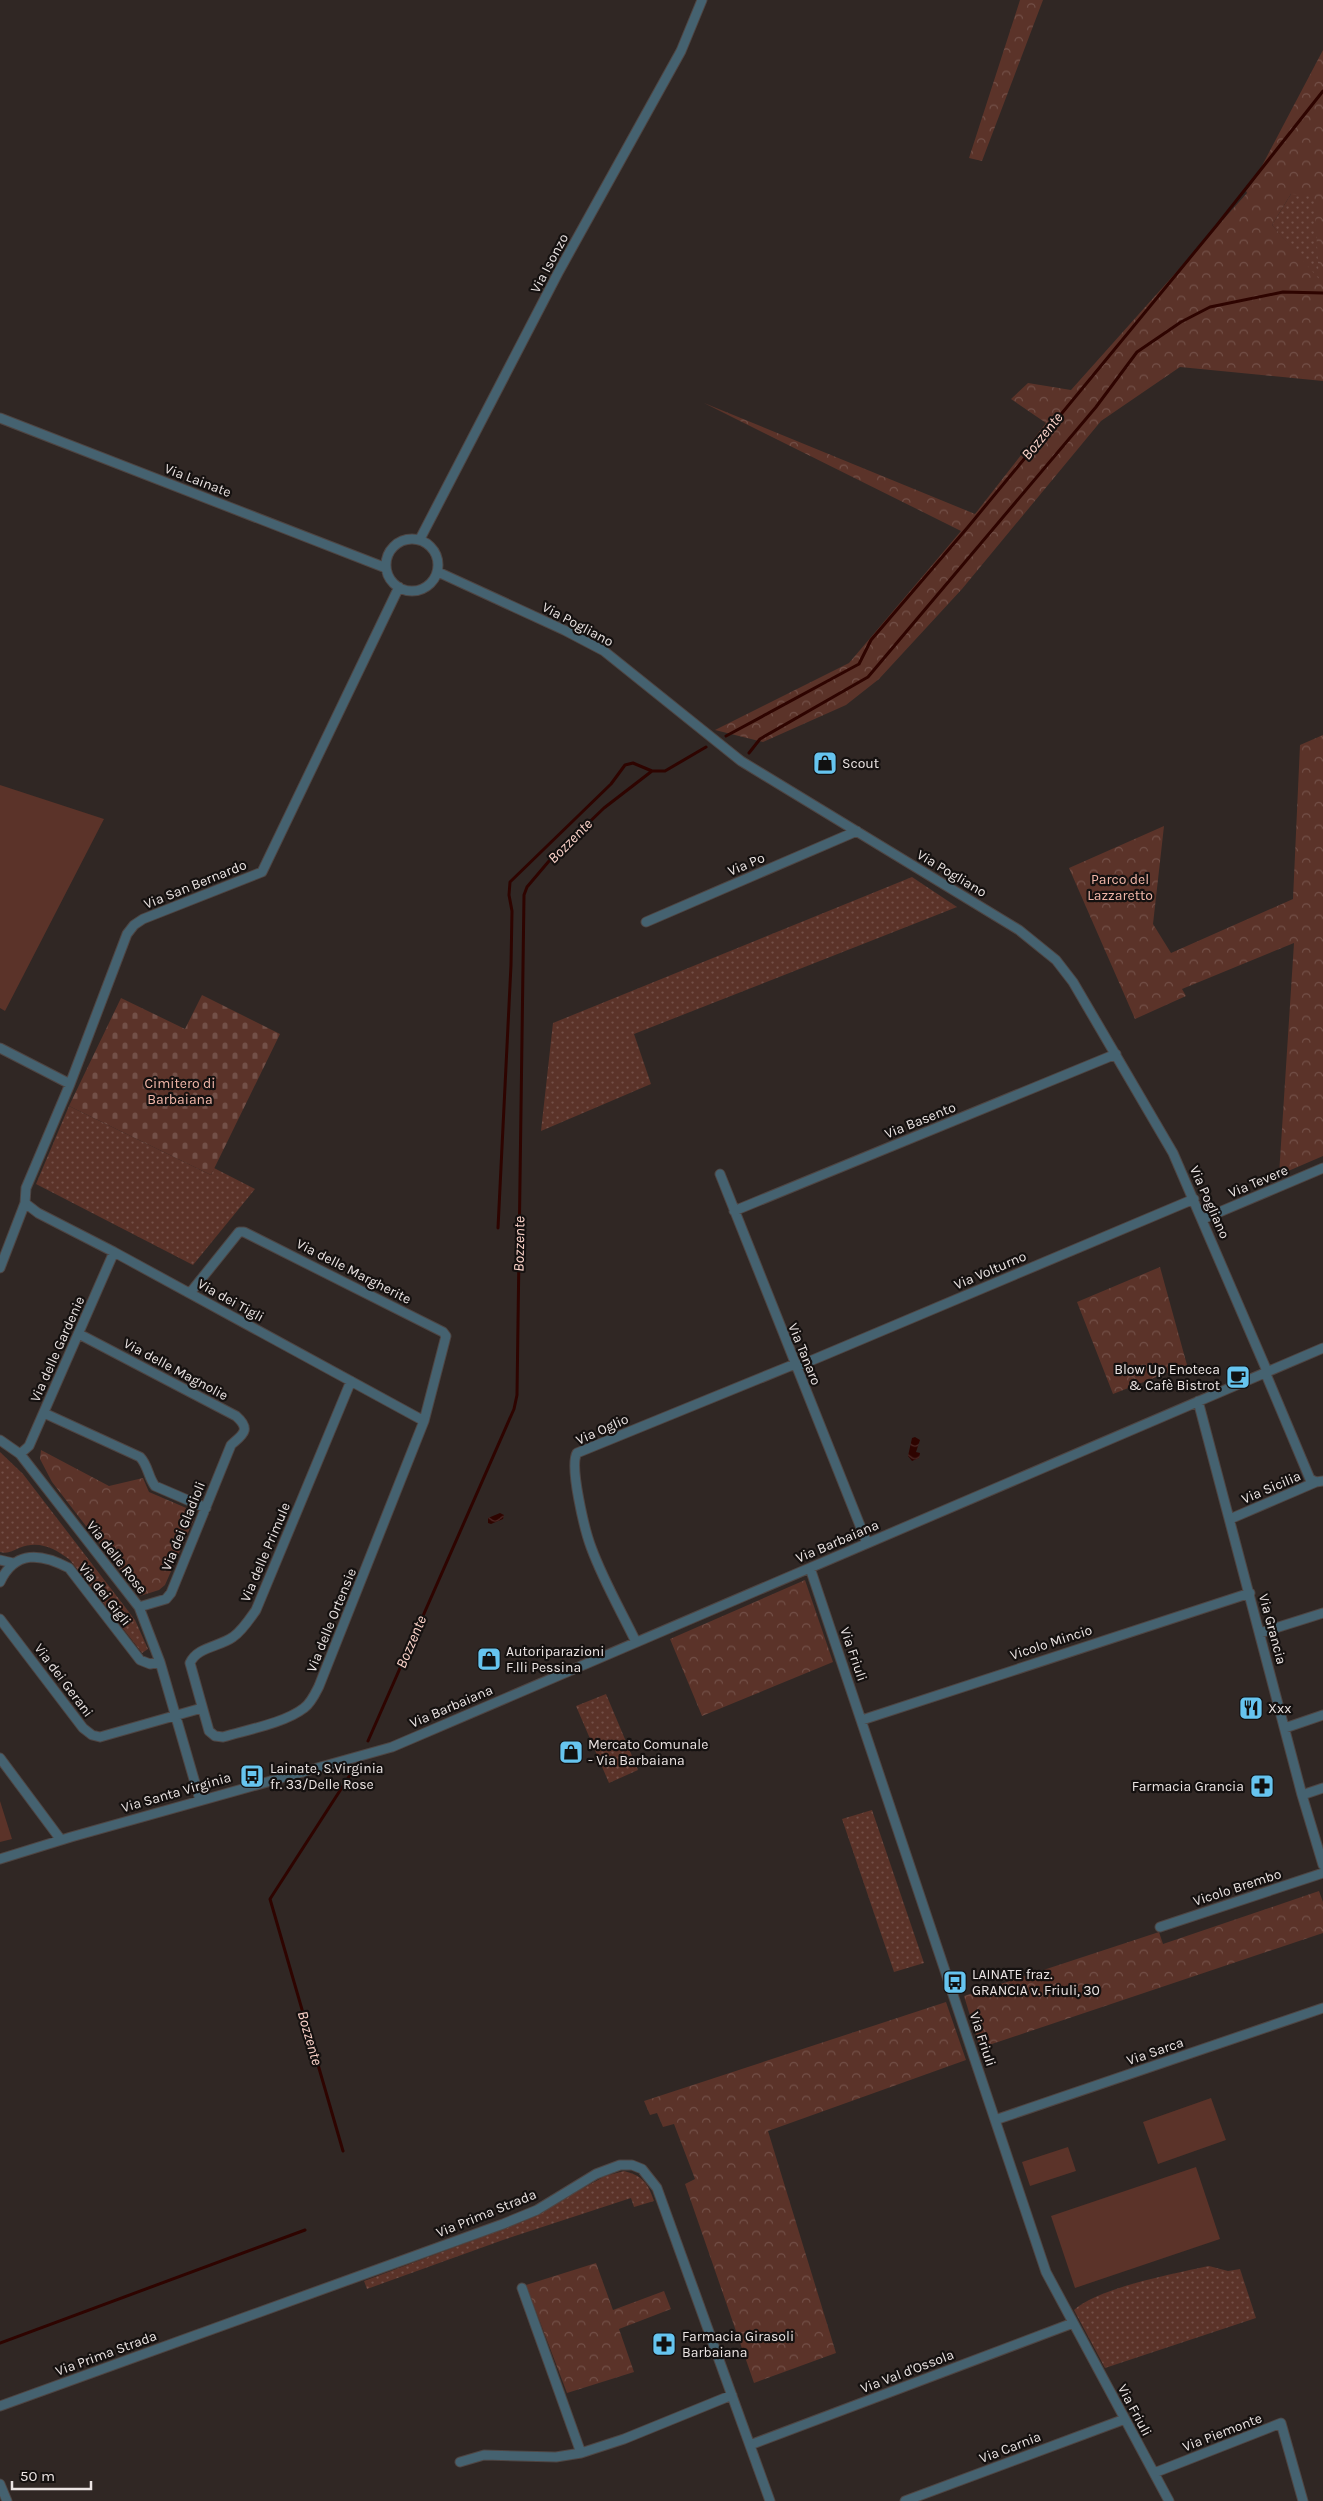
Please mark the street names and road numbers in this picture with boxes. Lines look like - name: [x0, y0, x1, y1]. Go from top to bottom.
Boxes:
- street label: Via Isonzo: [527, 231, 572, 296]
- street label: Via Lainate: [162, 460, 234, 501]
- street label: Via Pogliano: [539, 599, 616, 650]
- street label: Via Pogliano: [914, 846, 990, 901]
- street label: Via Po: [725, 849, 767, 880]
- street label: Via San Bernardo: [141, 856, 249, 913]
- street label: Via Basento: [882, 1098, 958, 1142]
- street label: Via Tevere: [1226, 1161, 1290, 1202]
- street label: Via Pogliano: [1186, 1163, 1233, 1241]
- street label: Via delle Margherite: [294, 1235, 414, 1308]
- street label: Via Volturno: [951, 1248, 1029, 1293]
- street label: Via dei Tigli: [195, 1275, 267, 1326]
- street label: Via delle Gardenie: [27, 1294, 88, 1405]
- street label: Via Tanaro: [784, 1321, 825, 1388]
- street label: Via delle Magnolie: [121, 1335, 231, 1404]
- street label: Via Oglio: [573, 1410, 631, 1449]
- street label: Via Sicilia: [1239, 1467, 1303, 1508]
- street label: Via dei Gladioli: [158, 1479, 209, 1573]
- street label: Via delle Primule: [237, 1500, 294, 1605]
- street label: Via Barbaiana: [793, 1516, 881, 1567]
- street label: Via delle Rose: [83, 1518, 150, 1597]
- street label: Via dei Gigli: [75, 1559, 134, 1629]
- street label: Via delle Ortensie: [303, 1566, 360, 1675]
- street label: Via Grancia: [1255, 1592, 1290, 1666]
- street label: Vicolo Mincio: [1008, 1621, 1094, 1664]
- street label: Via Friuli: [836, 1625, 871, 1684]
- street label: Via dei Gerani: [30, 1640, 97, 1720]
- street label: Via Barbaiana: [407, 1681, 495, 1732]
- street label: Via Santa Virginia: [119, 1769, 233, 1816]
- street label: Vicolo Brembo: [1191, 1865, 1283, 1910]
- street label: Via Friuli: [966, 2010, 999, 2069]
- street label: Via Sarca: [1124, 2034, 1186, 2069]
- street label: Via Prima Strada: [434, 2186, 539, 2241]
- street label: Via Prima Strada: [53, 2327, 159, 2380]
- street label: Via Val d'Ossola: [858, 2346, 956, 2397]
- street label: Via Friuli: [1114, 2381, 1155, 2439]
- street label: Via Piemonte: [1180, 2410, 1264, 2455]
- street label: Via Carnia: [977, 2428, 1043, 2467]

